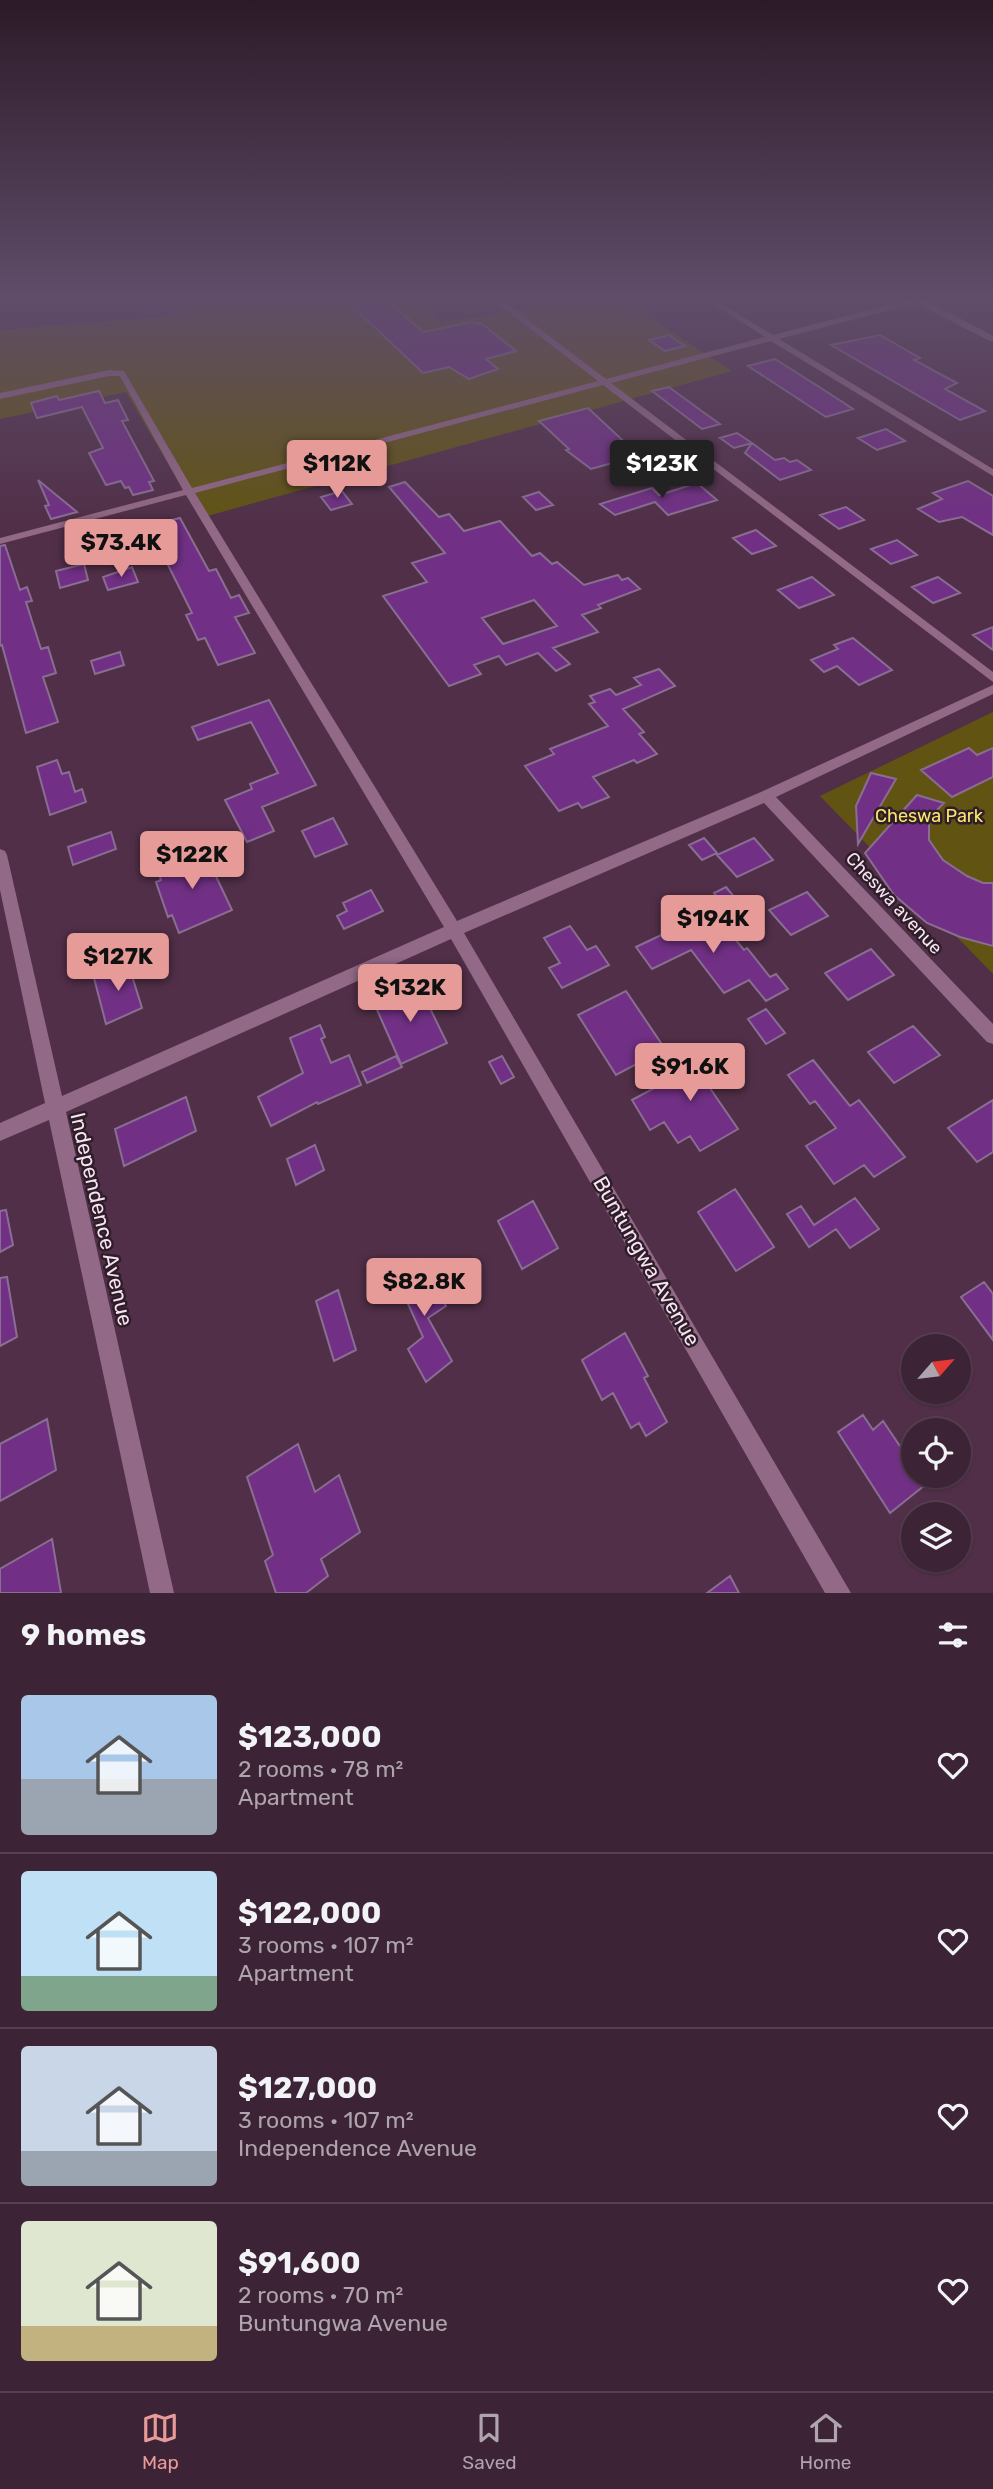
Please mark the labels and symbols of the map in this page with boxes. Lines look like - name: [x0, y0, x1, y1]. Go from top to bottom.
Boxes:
- pin: $112K: [288, 440, 386, 500]
- pin: $123K: [613, 440, 711, 500]
- pin: $73.4K: [64, 520, 178, 579]
- park label: Cheswa Park: [875, 805, 984, 827]
- pin: $122K: [143, 832, 241, 891]
- street label: Cheswa avenue: [841, 847, 947, 959]
- pin: $194K: [664, 895, 762, 955]
- pin: $127K: [69, 934, 167, 993]
- pin: $132K: [361, 964, 459, 1024]
- pin: $91.6K: [633, 1044, 747, 1103]
- street label: Independence Avenue: [65, 1110, 139, 1328]
- street label: Buntungwa Avenue: [588, 1172, 706, 1350]
- pin: $82.8K: [367, 1258, 481, 1318]
- north arrow: [901, 1334, 971, 1404]

